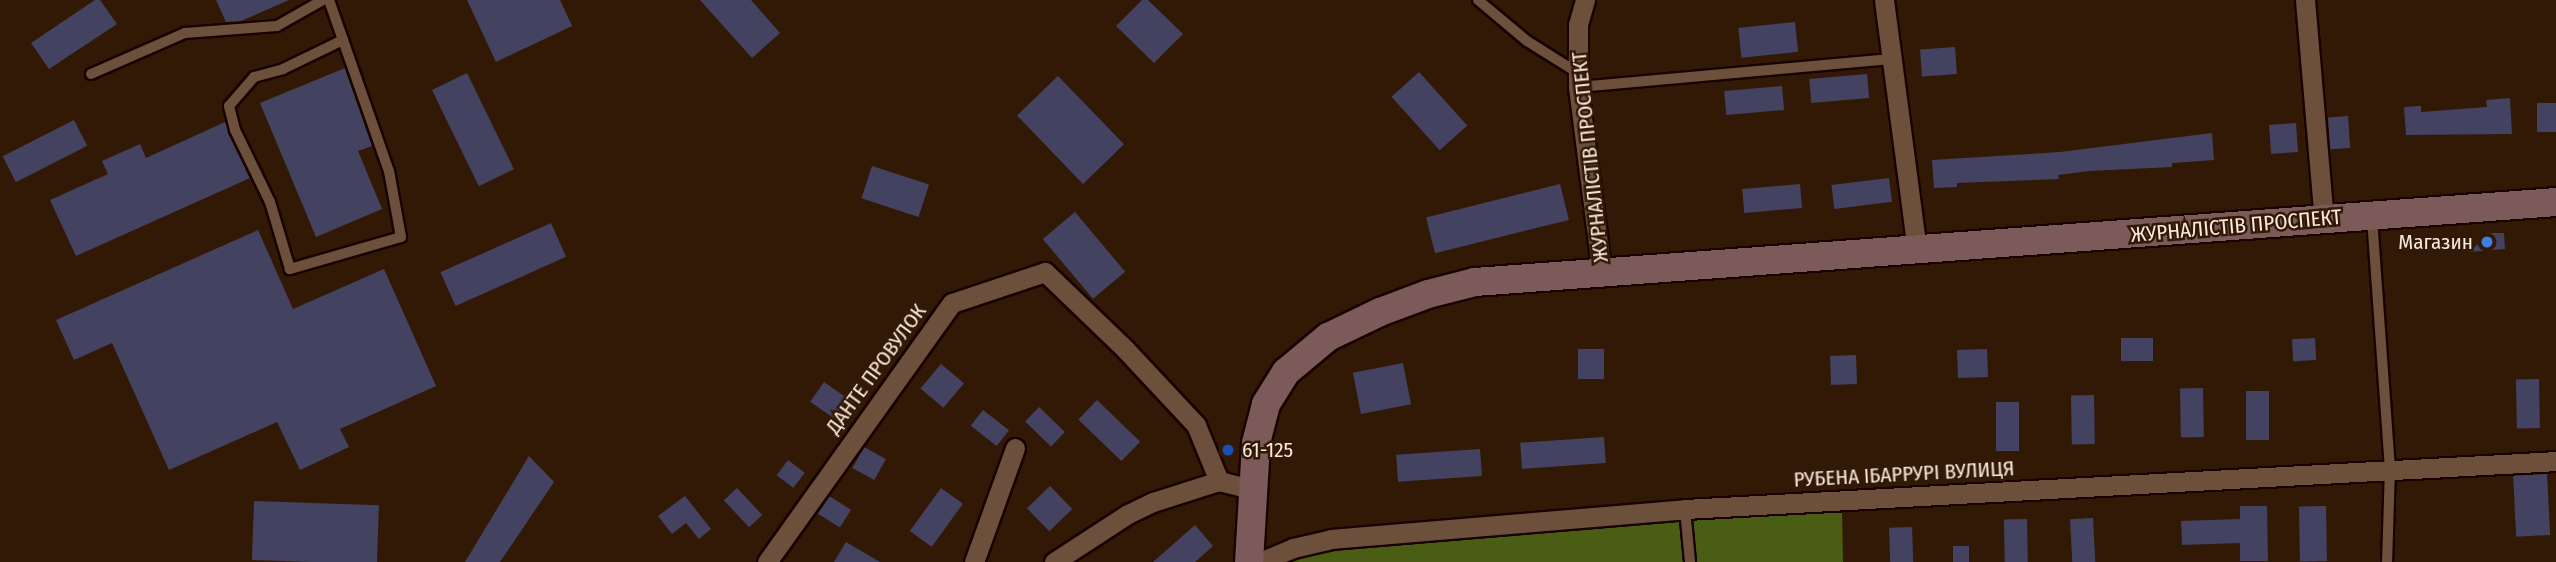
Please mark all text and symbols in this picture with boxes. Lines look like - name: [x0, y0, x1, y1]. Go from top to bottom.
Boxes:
- street label: ЖУРНАЛІСТІВ ПРОСПЕКТ: [1566, 51, 1614, 263]
- street label: ЖУРНАЛІСТІВ ПРОСПЕКТ: [2130, 204, 2342, 248]
- place label: Магазин: [2398, 229, 2473, 255]
- marker: Магазин: [2479, 234, 2495, 250]
- street label: ДАНТЕ ПРОВУЛОК: [820, 299, 932, 439]
- place label: 61-125: [1242, 437, 1293, 463]
- marker: 61-125: [1220, 442, 1236, 458]
- street label: РУБЕНА ІБАРРУРІ ВУЛИЦЯ: [1793, 456, 2015, 492]

